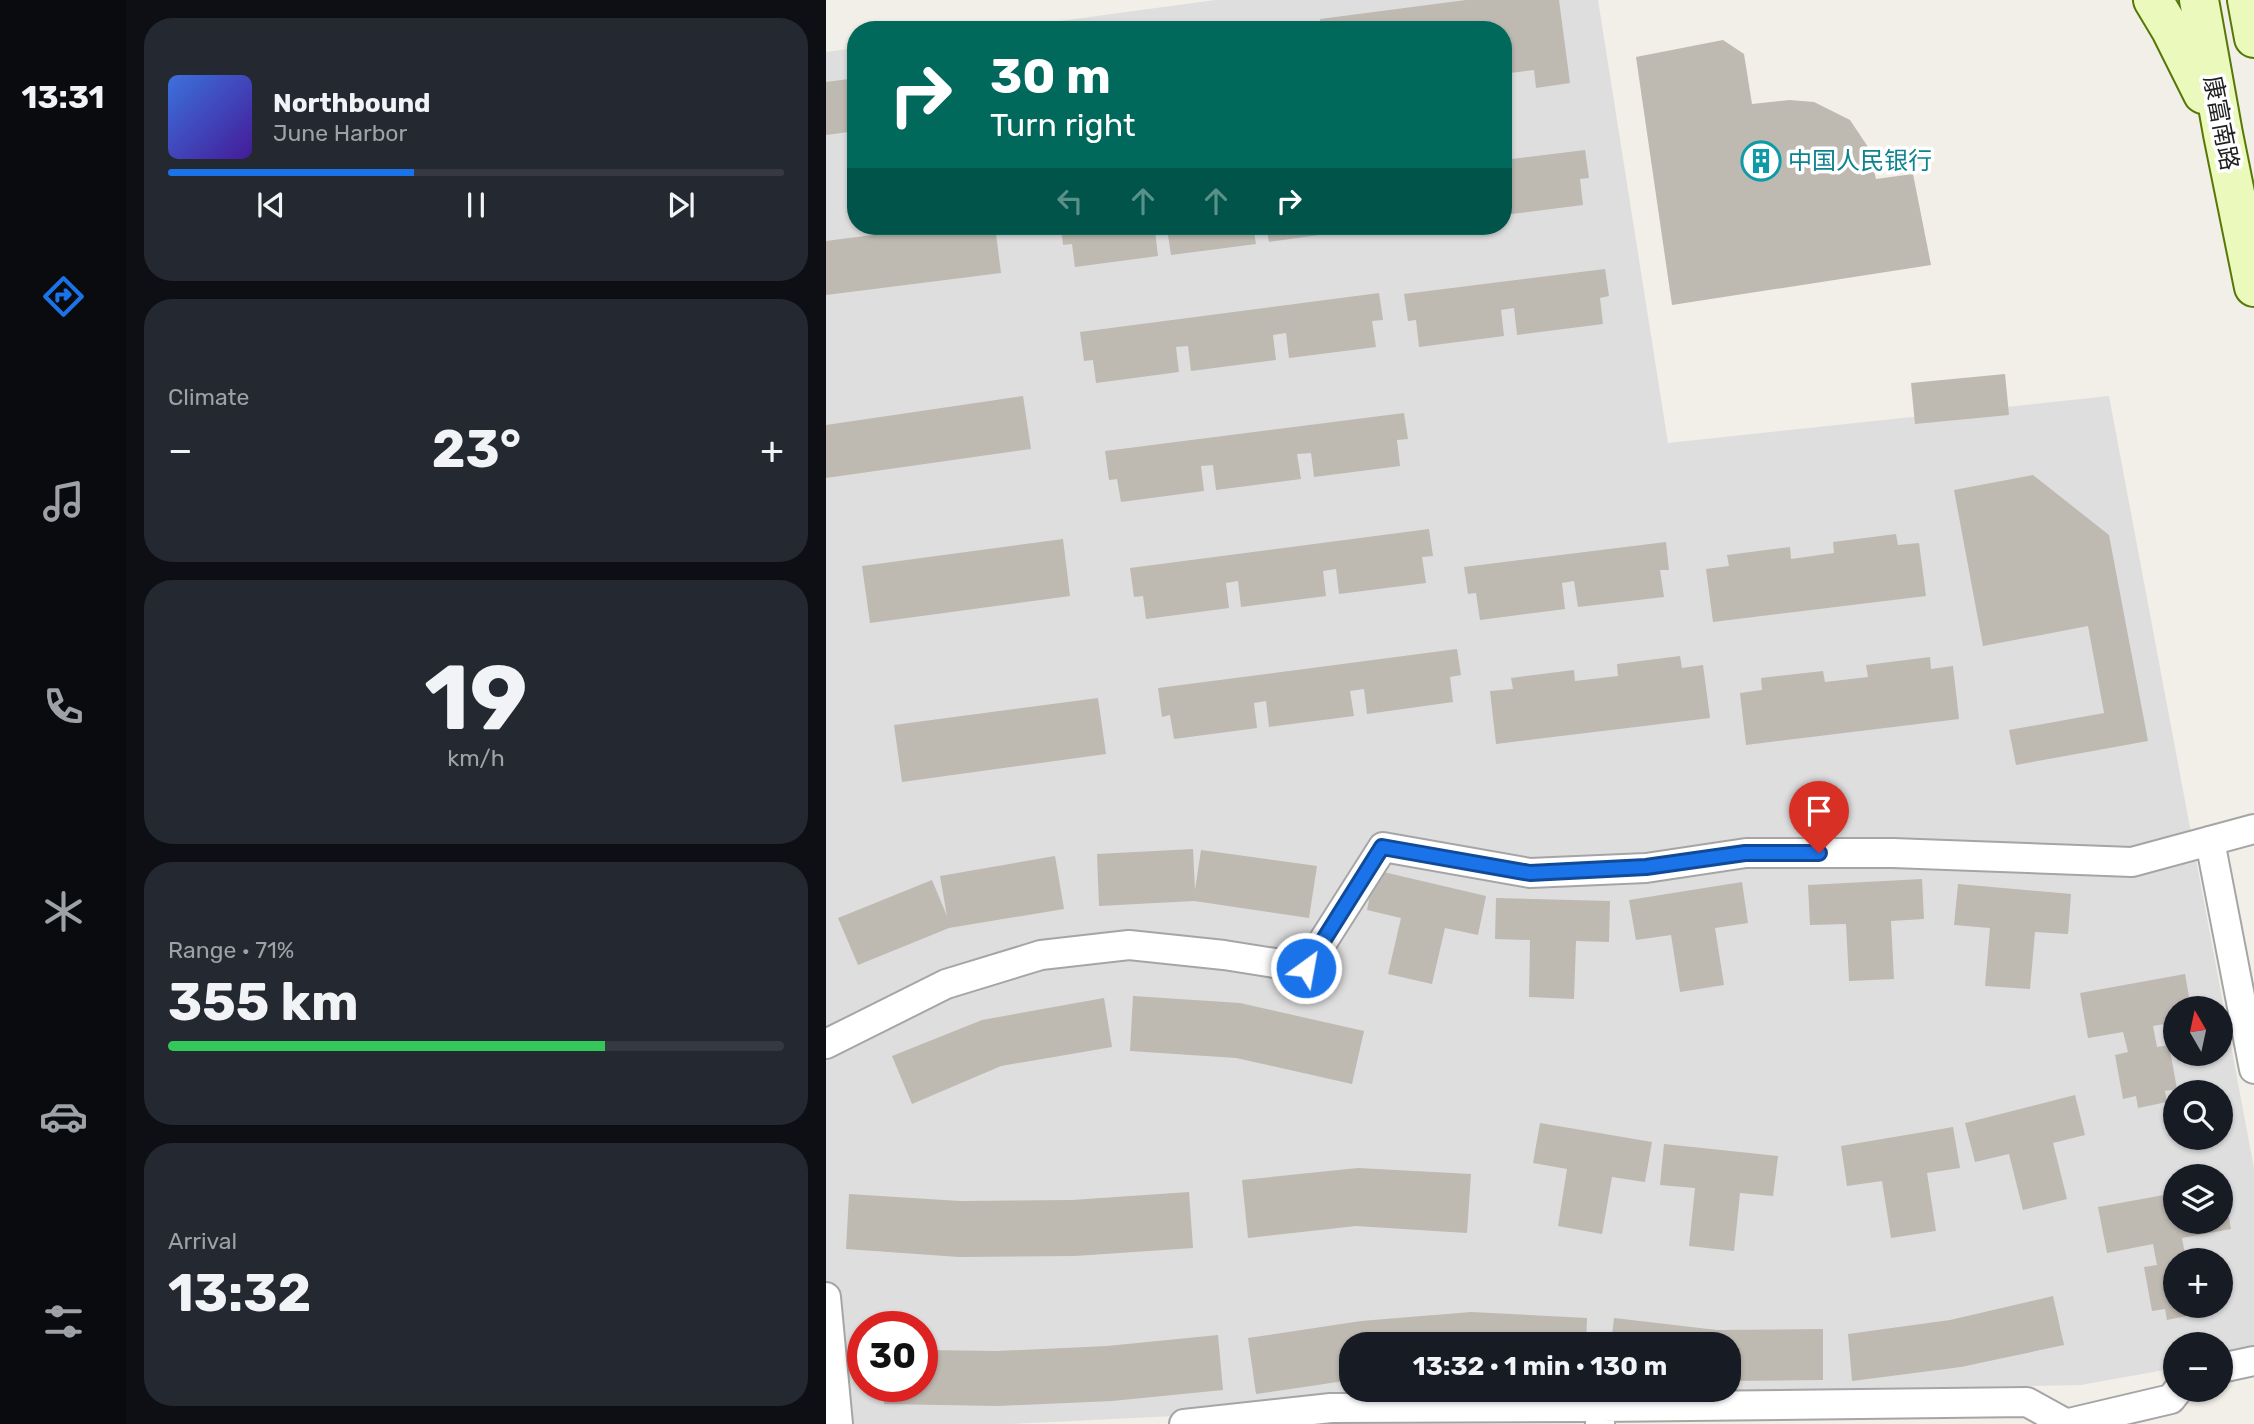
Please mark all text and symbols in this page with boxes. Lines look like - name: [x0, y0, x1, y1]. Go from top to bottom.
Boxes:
- text: 30 m: [990, 47, 1111, 105]
- icon: right: [875, 49, 966, 140]
- street label: 康富南路: [2198, 73, 2244, 173]
- text: 13:31: [22, 78, 104, 116]
- text: Northbound: [273, 88, 431, 119]
- text: Turn right: [990, 106, 1135, 144]
- text: June Harbor: [273, 119, 407, 147]
- building icon: 中国人民银行: [1740, 140, 1782, 182]
- place label: 中国人民银行: [1788, 147, 1932, 175]
- icon: left: [1051, 182, 1089, 220]
- icon: ahead: [1124, 182, 1162, 220]
- icon: ahead: [1197, 182, 1235, 220]
- icon: right: [1270, 182, 1308, 220]
- icon: previous: [252, 186, 290, 224]
- icon: pause: [457, 186, 495, 224]
- icon: next: [662, 186, 700, 224]
- icon: directions: [39, 272, 88, 321]
- text: Climate: [168, 383, 249, 411]
- text: 23°: [432, 418, 521, 480]
- text: −: [168, 427, 193, 473]
- text: +: [760, 427, 784, 473]
- icon: music: [39, 477, 88, 526]
- text: 19: [424, 644, 528, 752]
- icon: phone: [39, 682, 88, 731]
- text: km/h: [447, 744, 505, 772]
- pin: [1789, 781, 1849, 853]
- icon: arrive: [1800, 792, 1838, 830]
- icon: climate: [39, 887, 88, 936]
- position arrow: [1269, 931, 1343, 1005]
- text: Range · 71%: [168, 936, 294, 964]
- text: 355 km: [168, 971, 359, 1033]
- north arrow: [2163, 996, 2233, 1066]
- map controls: [2163, 996, 2233, 1402]
- button: search: [2163, 1080, 2233, 1150]
- icon: car: [39, 1092, 88, 1141]
- button: layers: [2163, 1164, 2233, 1234]
- text: Arrival: [168, 1227, 237, 1255]
- button: +: [2163, 1248, 2233, 1318]
- text: 13:32: [168, 1262, 311, 1324]
- icon: filters: [39, 1297, 88, 1346]
- speed limit sign: 30: [847, 1311, 938, 1402]
- button: −: [2163, 1332, 2233, 1402]
- text: 13:32 · 1 min · 130 m: [1413, 1351, 1667, 1382]

